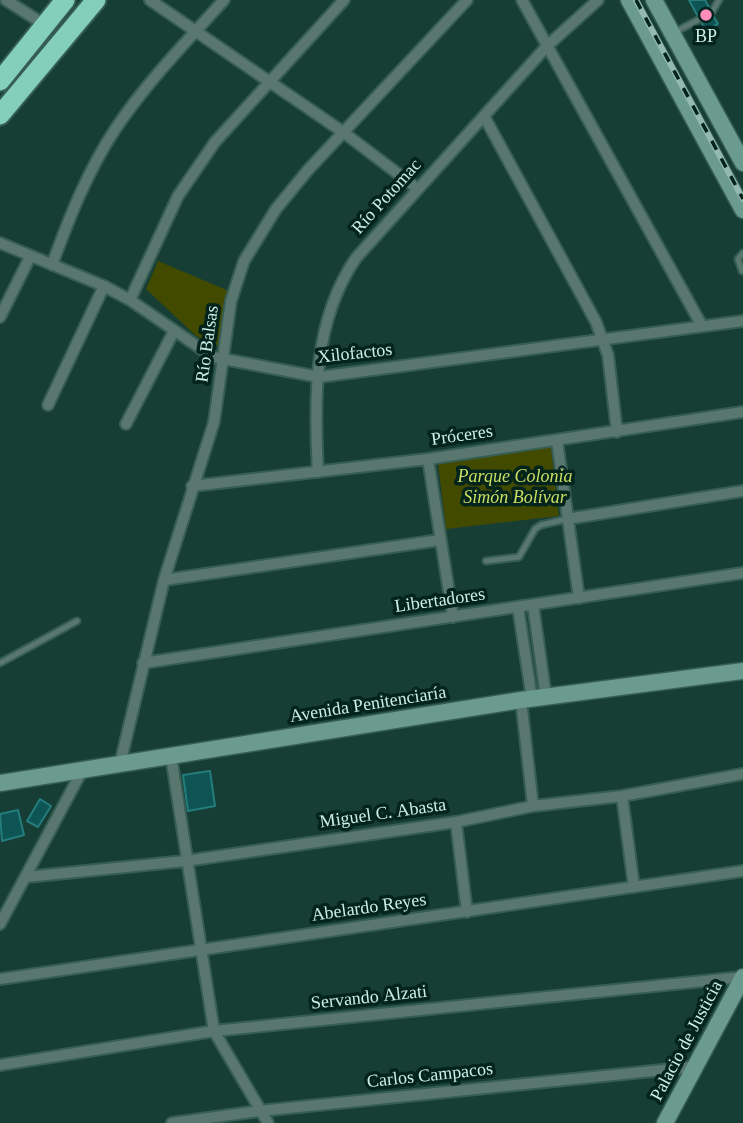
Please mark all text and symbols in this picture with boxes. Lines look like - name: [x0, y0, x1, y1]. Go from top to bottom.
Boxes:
- marker: BP: [698, 7, 714, 23]
- place label: BP: [695, 26, 717, 48]
- street label: Río Potomac: [348, 155, 426, 239]
- street label: Río Balsas: [192, 304, 224, 384]
- street label: Xilofactos: [317, 339, 393, 369]
- street label: Próceres: [430, 421, 494, 451]
- park label: Parque Colonia Simón Bolívar: [458, 466, 572, 508]
- street label: Libertadores: [393, 584, 487, 618]
- street label: Avenida Penitenciaría: [288, 682, 448, 728]
- street label: Miguel C. Abasta: [318, 794, 448, 834]
- street label: Abelardo Reyes: [310, 889, 428, 927]
- street label: Palacio de Justicia: [646, 977, 728, 1105]
- street label: Servando Alzati: [310, 981, 428, 1015]
- street label: Carlos Campacos: [366, 1059, 494, 1093]

